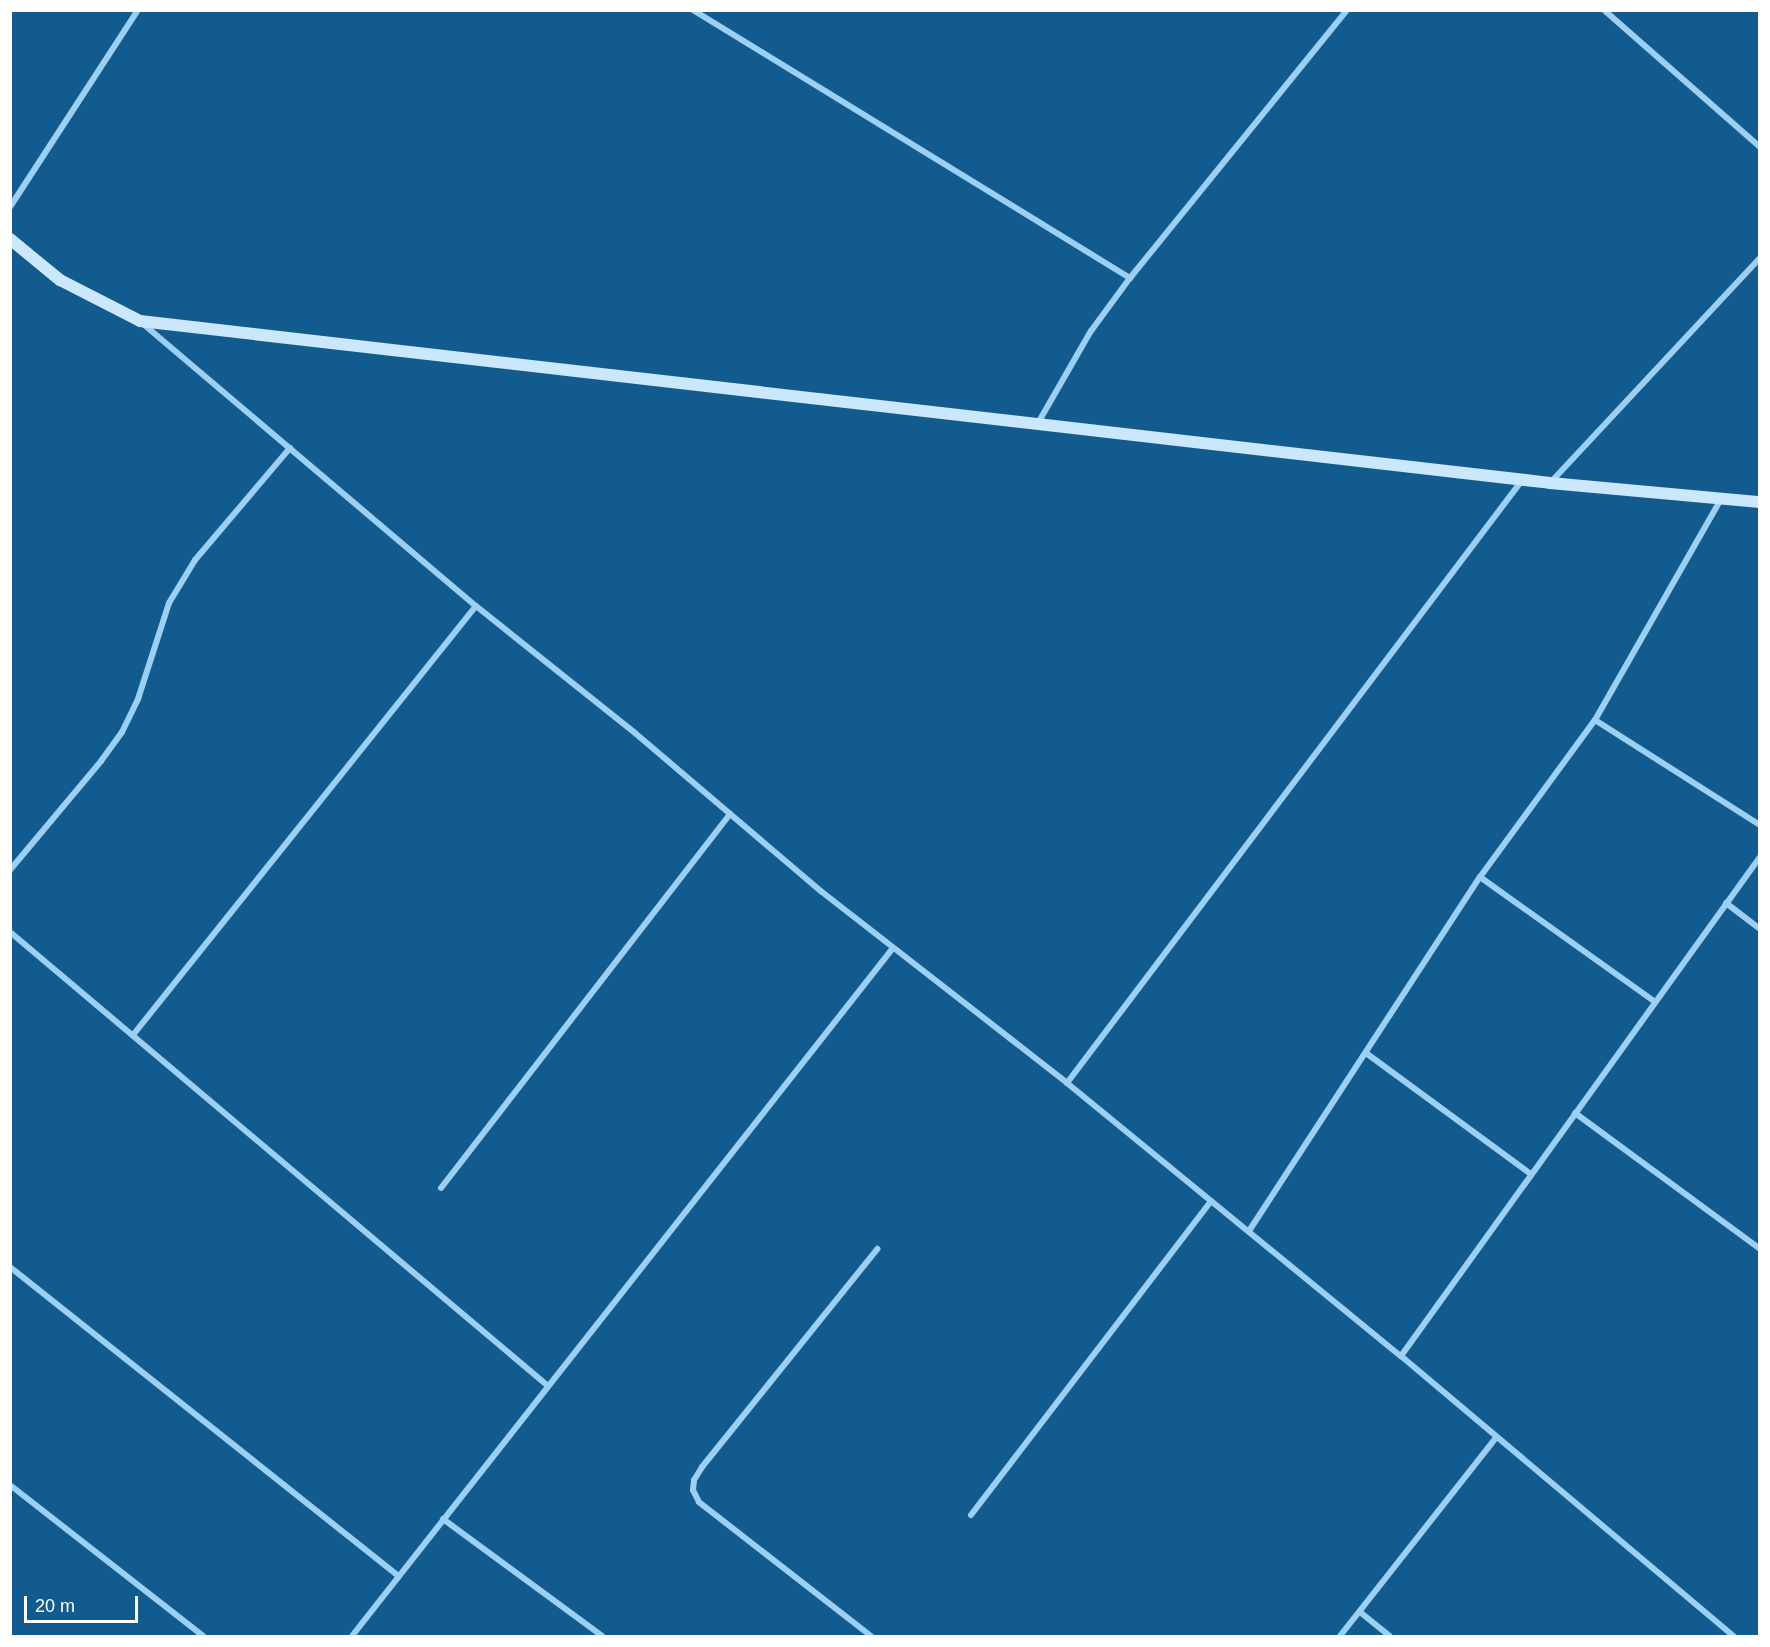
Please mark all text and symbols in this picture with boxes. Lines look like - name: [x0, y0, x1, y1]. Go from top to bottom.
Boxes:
- scale bar: [27, 1584, 141, 1622]
- text: 20 m: [35, 1596, 75, 1616]

